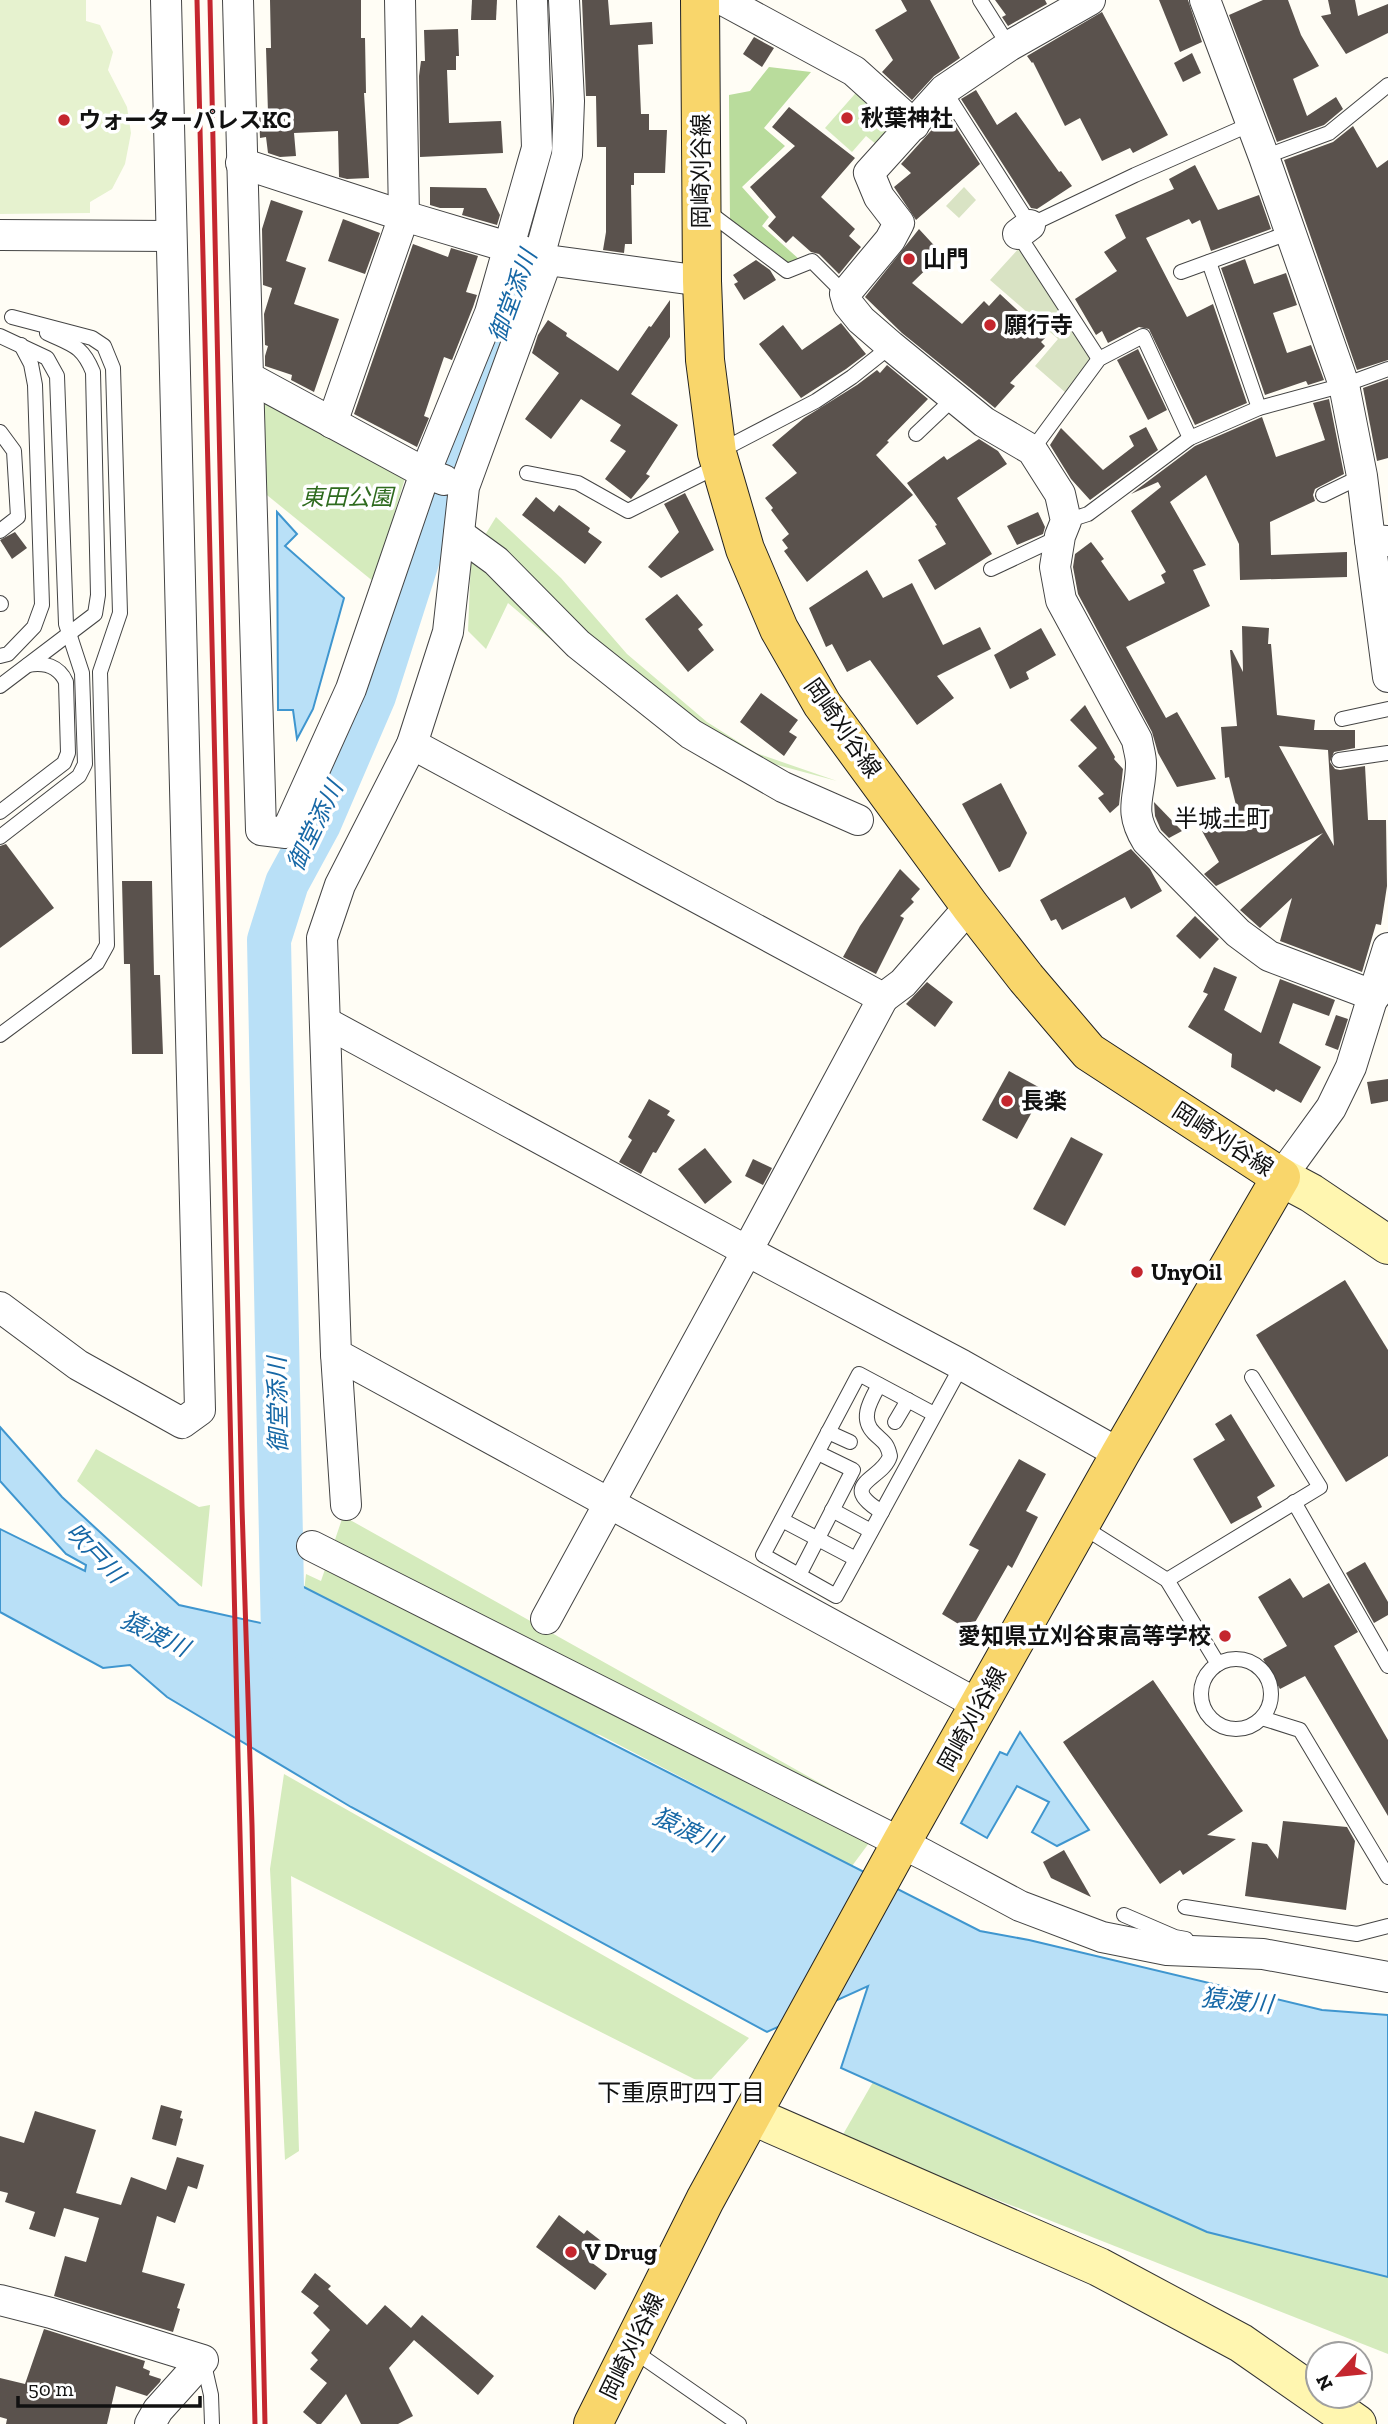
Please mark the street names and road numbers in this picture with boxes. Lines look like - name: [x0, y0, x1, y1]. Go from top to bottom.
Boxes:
- street label: 岡崎刈谷線: [687, 114, 715, 229]
- street label: 岡崎刈谷線: [799, 673, 887, 783]
- street label: 岡崎刈谷線: [1167, 1096, 1279, 1182]
- street label: 岡崎刈谷線: [932, 1662, 1012, 1776]
- street label: 岡崎刈谷線: [594, 2288, 670, 2404]

